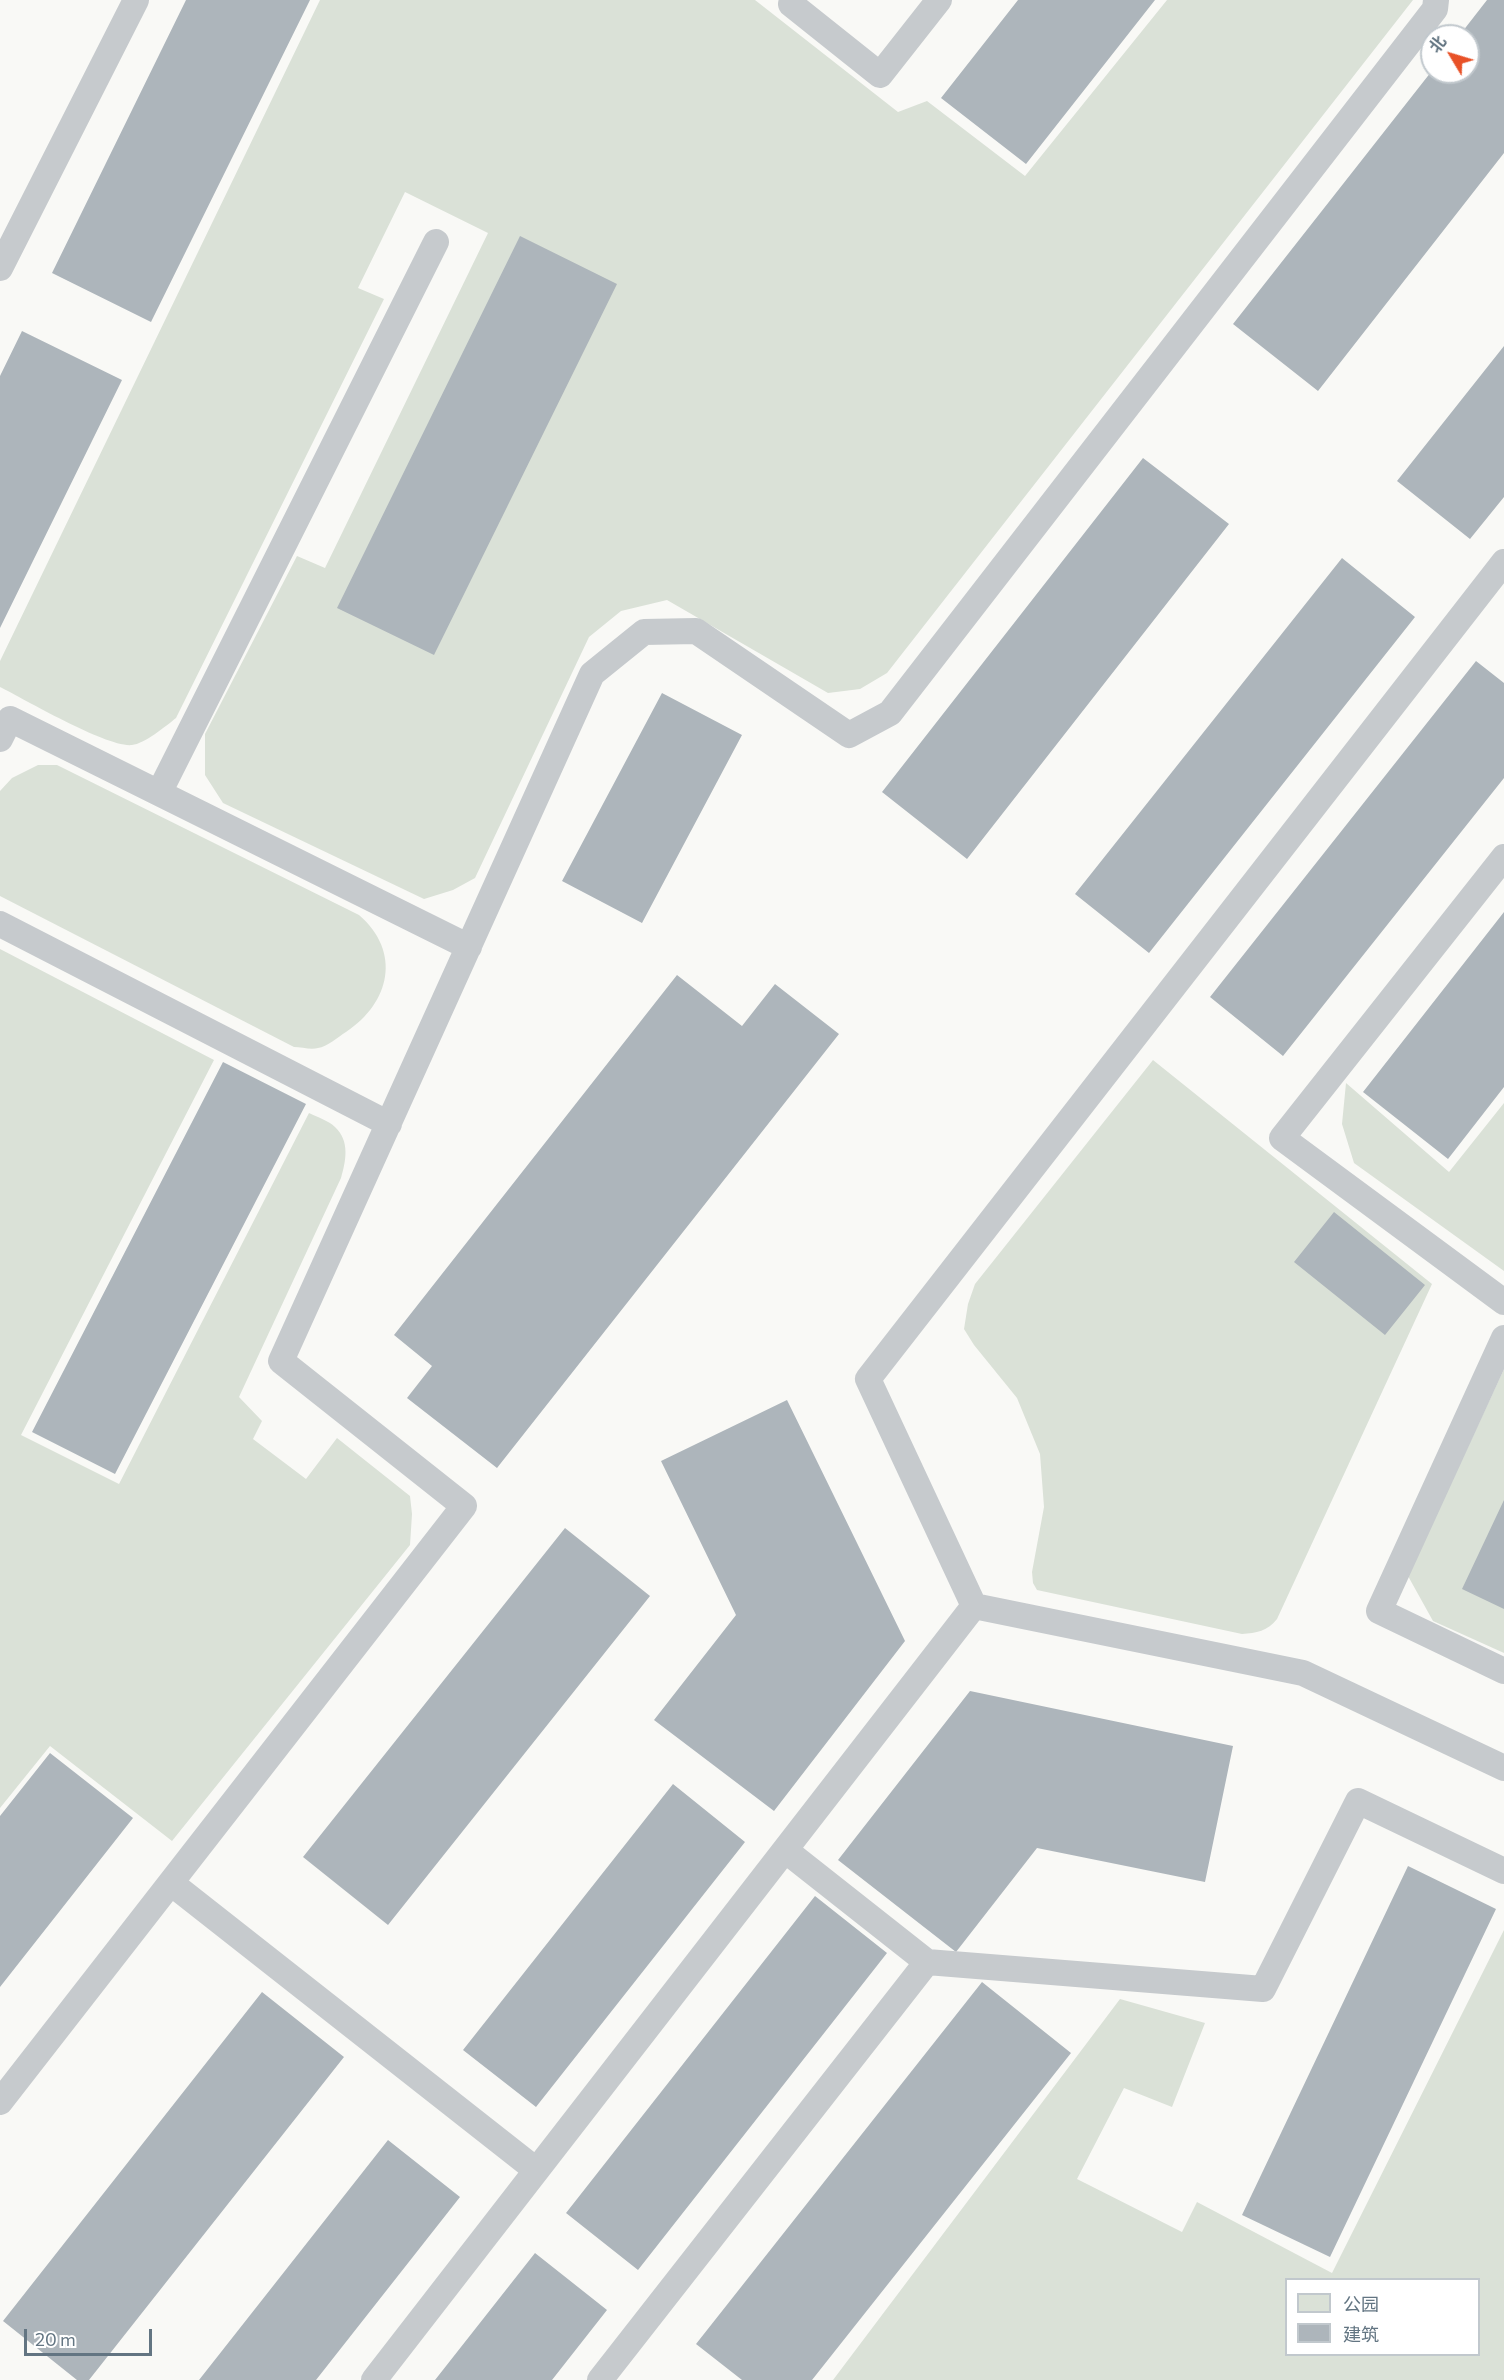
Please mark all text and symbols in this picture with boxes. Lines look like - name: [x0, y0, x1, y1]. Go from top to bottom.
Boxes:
- north arrow: [1420, 24, 1480, 84]
- text: 北: [1425, 32, 1449, 56]
- legend: [1285, 2278, 1480, 2356]
- text: 公园: [1343, 2293, 1379, 2315]
- scale bar: [27, 2317, 154, 2355]
- text: 建筑: [1343, 2323, 1379, 2345]
- text: 20 m: [35, 2328, 76, 2350]

